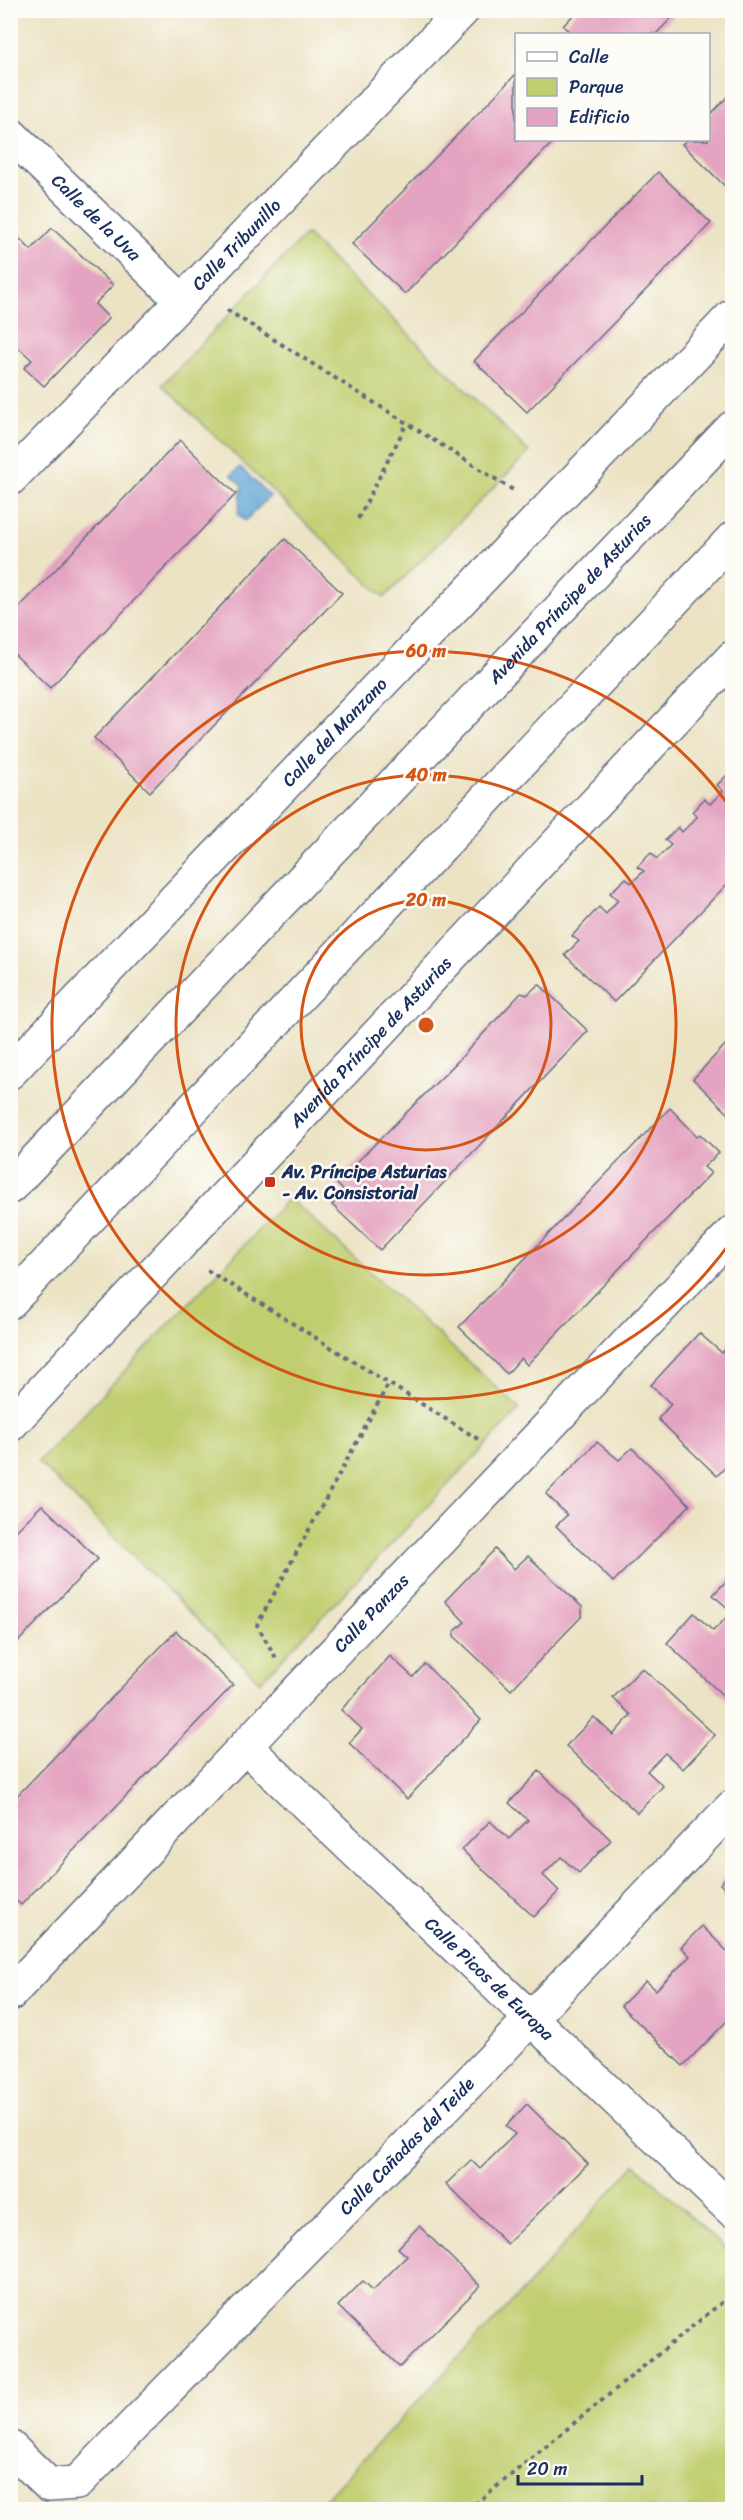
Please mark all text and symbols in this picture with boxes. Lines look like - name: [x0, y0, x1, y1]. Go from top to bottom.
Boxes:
- legend: [515, 33, 710, 141]
- text: Calle: [569, 41, 609, 73]
- text: Parque: [569, 71, 624, 103]
- text: Edificio: [569, 101, 630, 133]
- street label: Calle de la Uva: [43, 166, 149, 270]
- street label: Calle Tribunillo: [184, 191, 289, 298]
- street label: Avenida Príncipe de Asturias: [479, 505, 660, 692]
- text: 60 m: [405, 635, 446, 667]
- street label: Calle del Manzano: [274, 670, 395, 795]
- text: 40 m: [404, 759, 447, 791]
- text: 20 m: [405, 884, 446, 916]
- street label: Avenida Príncipe de Asturias: [281, 948, 460, 1136]
- centre of rings: [416, 1015, 436, 1035]
- place label: Av. Príncipe Asturias - Av. Consistorial: [281, 1156, 447, 1209]
- marker: Av. Príncipe Asturias - Av. Consistorial: [263, 1175, 277, 1189]
- street label: Calle Panzas: [325, 1565, 418, 1660]
- street label: Calle Picos de Europa: [417, 1909, 562, 2049]
- street label: Calle Cañadas del Teide: [331, 2069, 483, 2223]
- scale bar: [518, 2448, 642, 2486]
- text: 20 m: [527, 2453, 567, 2485]

